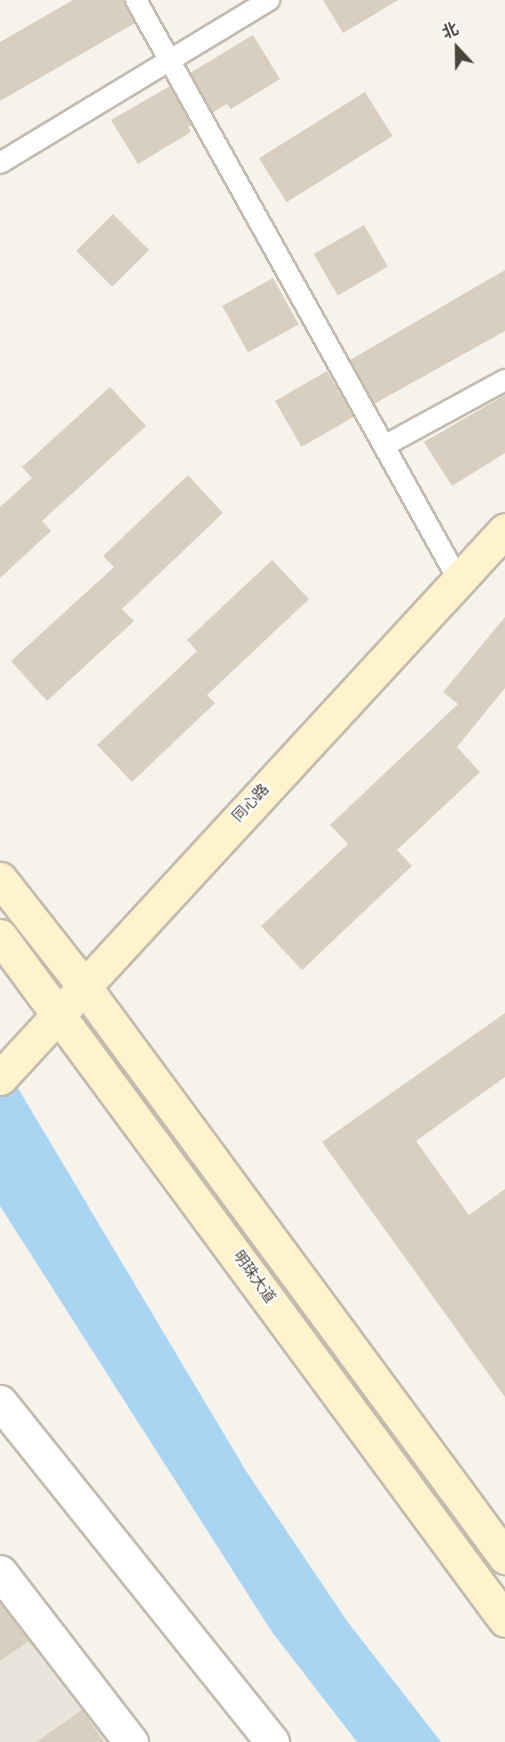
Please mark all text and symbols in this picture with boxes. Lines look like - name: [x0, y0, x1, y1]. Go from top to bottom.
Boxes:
- north arrow: [427, 18, 487, 78]
- text: 北: [439, 18, 462, 45]
- street label: 同心路: [229, 780, 273, 826]
- street label: 明珠大道: [229, 1247, 279, 1307]

